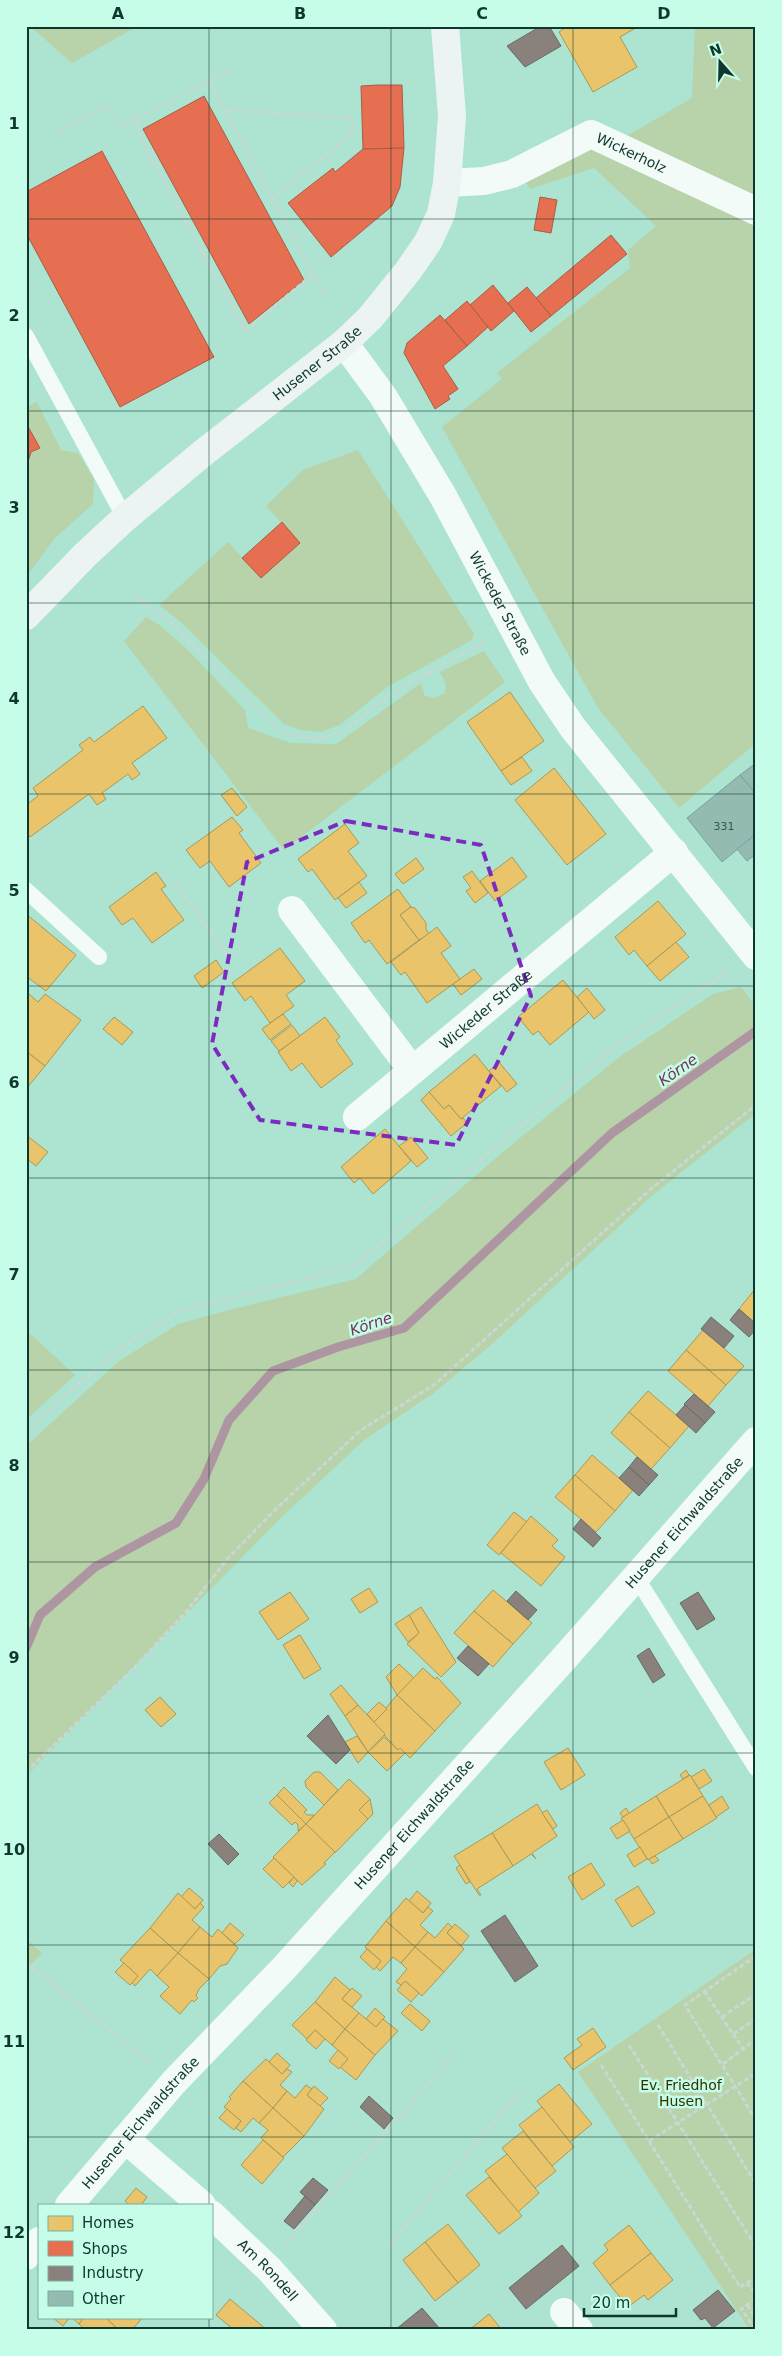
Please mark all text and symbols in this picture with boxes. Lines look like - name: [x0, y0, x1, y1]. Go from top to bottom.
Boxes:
- text: A: [112, 4, 125, 23]
- text: B: [294, 4, 306, 23]
- text: C: [476, 4, 488, 23]
- text: D: [657, 4, 671, 23]
- north arrow: [694, 38, 744, 88]
- text: N: [707, 40, 724, 59]
- text: 1: [8, 114, 20, 133]
- street label: Wickerholz: [594, 130, 669, 176]
- text: 2: [8, 306, 20, 325]
- street label: Husener Straße: [269, 323, 365, 404]
- text: 3: [8, 498, 20, 517]
- street label: Wickeder Straße: [466, 549, 534, 658]
- text: 4: [8, 689, 20, 708]
- house number: 331: [714, 820, 735, 833]
- text: 5: [8, 881, 20, 900]
- street label: Wickeder Straße: [437, 966, 535, 1052]
- water label: Körne: [655, 1050, 701, 1090]
- text: 6: [8, 1073, 20, 1092]
- text: 7: [8, 1265, 20, 1284]
- water label: Körne: [348, 1308, 394, 1340]
- street label: Husener Eichwaldstraße: [622, 1453, 746, 1591]
- text: 8: [8, 1456, 20, 1475]
- text: 9: [8, 1648, 20, 1667]
- street label: Husener Eichwaldstraße: [351, 1756, 477, 1893]
- text: 10: [3, 1840, 25, 1859]
- text: 11: [3, 2032, 25, 2051]
- street label: Husener Eichwaldstraße: [79, 2053, 202, 2192]
- park label: Ev. Friedhof Husen: [640, 2077, 723, 2109]
- legend: [38, 2204, 212, 2318]
- text: Homes: [82, 2214, 134, 2232]
- text: 12: [3, 2223, 25, 2242]
- street label: Am Rondell: [235, 2236, 301, 2304]
- text: Shops: [82, 2240, 128, 2258]
- text: Industry: [82, 2264, 144, 2282]
- scale bar: [584, 2286, 677, 2318]
- text: Other: [82, 2290, 125, 2308]
- text: 20 m: [592, 2294, 630, 2312]

